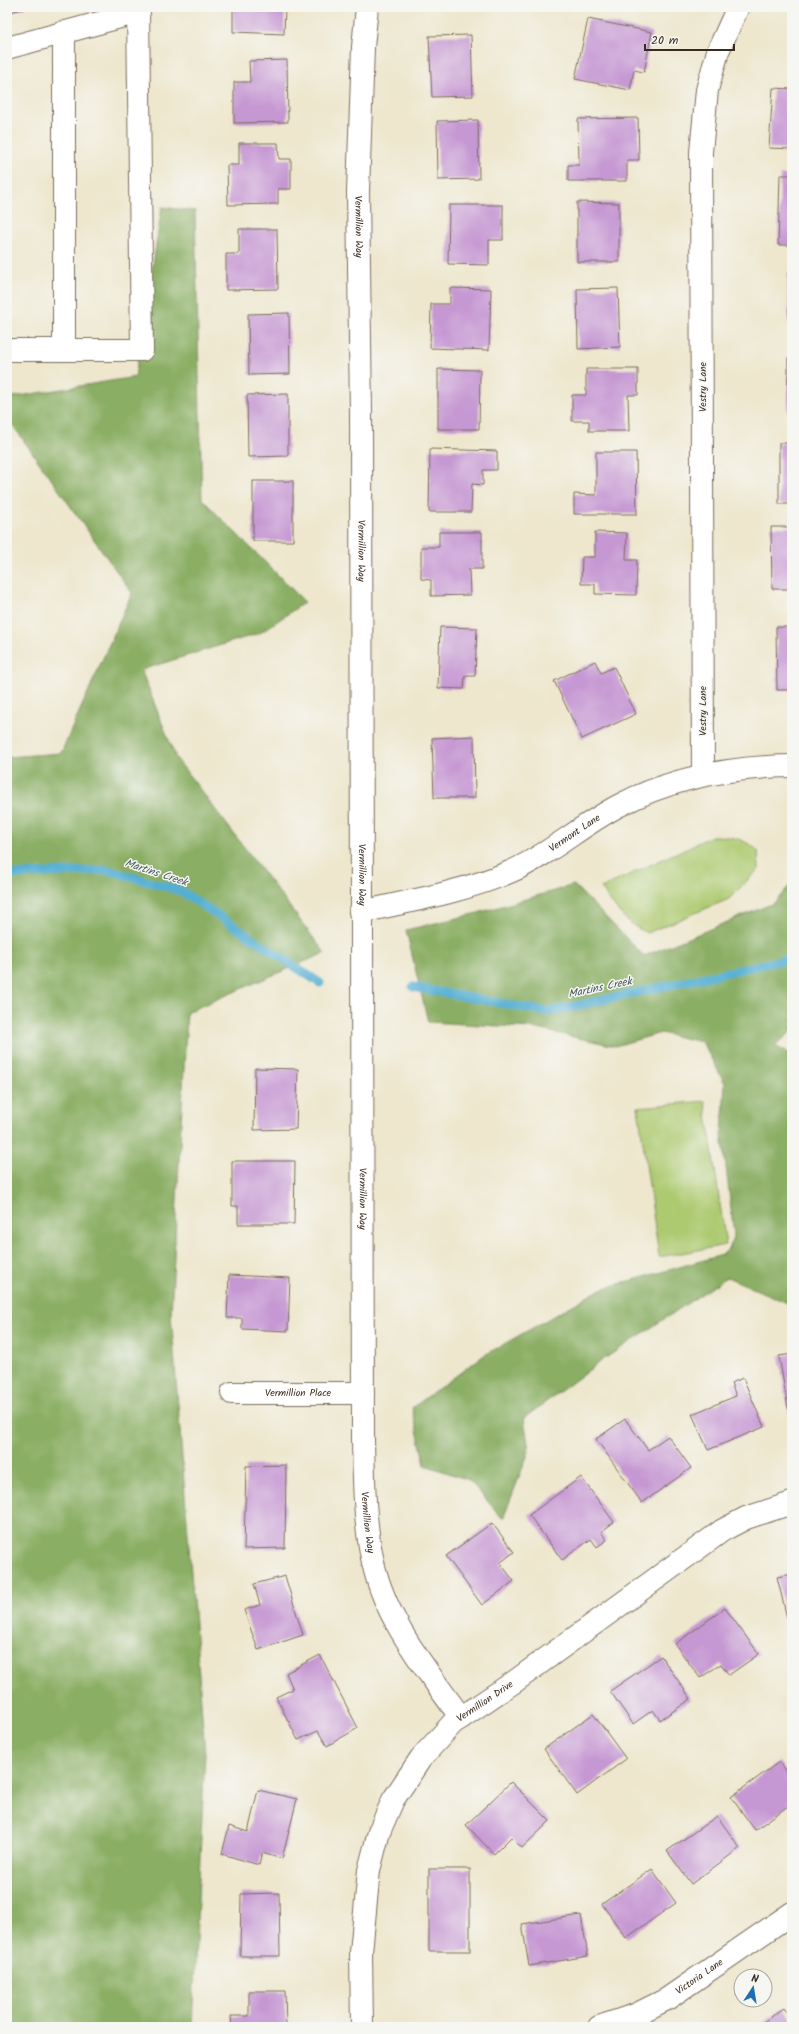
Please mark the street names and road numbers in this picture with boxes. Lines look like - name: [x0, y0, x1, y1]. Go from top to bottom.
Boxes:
- street label: Vermillion Way: [350, 196, 367, 258]
- street label: Vestry Lane: [695, 362, 711, 412]
- street label: Vermillion Way: [353, 520, 369, 582]
- street label: Vestry Lane: [695, 686, 711, 736]
- street label: Vermont Lane: [546, 810, 604, 856]
- street label: Vermillion Way: [354, 844, 370, 906]
- street label: Vermillion Way: [354, 1168, 371, 1230]
- street label: Vermillion Place: [265, 1385, 332, 1401]
- street label: Vermillion Way: [356, 1491, 379, 1555]
- street label: Vermillion Drive: [453, 1676, 517, 1726]
- street label: Victoria Lane: [672, 1954, 727, 1999]

